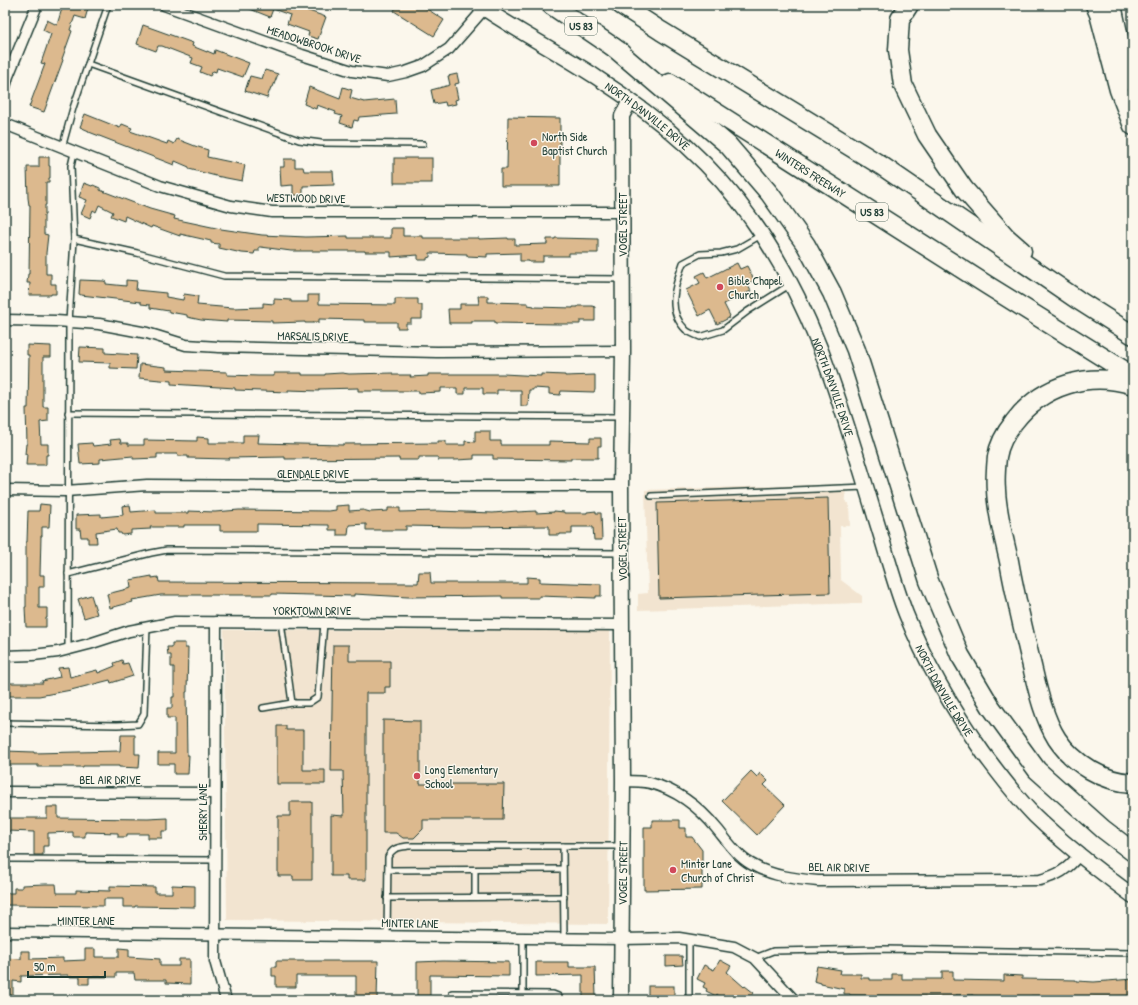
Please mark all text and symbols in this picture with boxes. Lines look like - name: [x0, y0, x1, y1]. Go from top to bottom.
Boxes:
- road number: US 83: [565, 17, 597, 35]
- street label: MEADOWBROOK DRIVE: [265, 21, 364, 67]
- street label: NORTH DANVILLE DRIVE: [602, 77, 694, 154]
- place label: North Side Baptist Church: [542, 128, 607, 159]
- marker: North Side Baptist Church: [529, 138, 539, 148]
- street label: WINTERS FREEWAY: [772, 144, 850, 202]
- street label: WESTWOOD DRIVE: [266, 189, 346, 207]
- street label: VOGEL STREET: [614, 192, 631, 257]
- road number: US 83: [856, 203, 888, 221]
- place label: Bible Chapel Church: [728, 272, 783, 303]
- marker: Bible Chapel Church: [715, 282, 725, 292]
- street label: MARSALIS DRIVE: [277, 327, 350, 345]
- street label: NORTH DANVILLE DRIVE: [808, 335, 859, 439]
- street label: GLENDALE DRIVE: [277, 465, 350, 482]
- street label: VOGEL STREET: [613, 516, 631, 581]
- street label: YORKTOWN DRIVE: [273, 602, 352, 619]
- street label: NORTH DANVILLE DRIVE: [912, 642, 978, 740]
- place label: Long Elementary School: [425, 761, 498, 792]
- street label: BEL AIR DRIVE: [79, 771, 141, 788]
- marker: Long Elementary School: [412, 771, 422, 781]
- street label: SHERRY LANE: [194, 783, 211, 841]
- street label: VOGEL STREET: [613, 840, 631, 905]
- place label: Minter Lane Church of Christ: [681, 855, 755, 886]
- street label: BEL AIR DRIVE: [808, 858, 871, 876]
- marker: Minter Lane Church of Christ: [668, 865, 678, 875]
- street label: MINTER LANE: [57, 912, 115, 929]
- street label: MINTER LANE: [381, 914, 440, 932]
- scale bar: [28, 953, 105, 979]
- text: 50 m: [34, 958, 55, 975]

